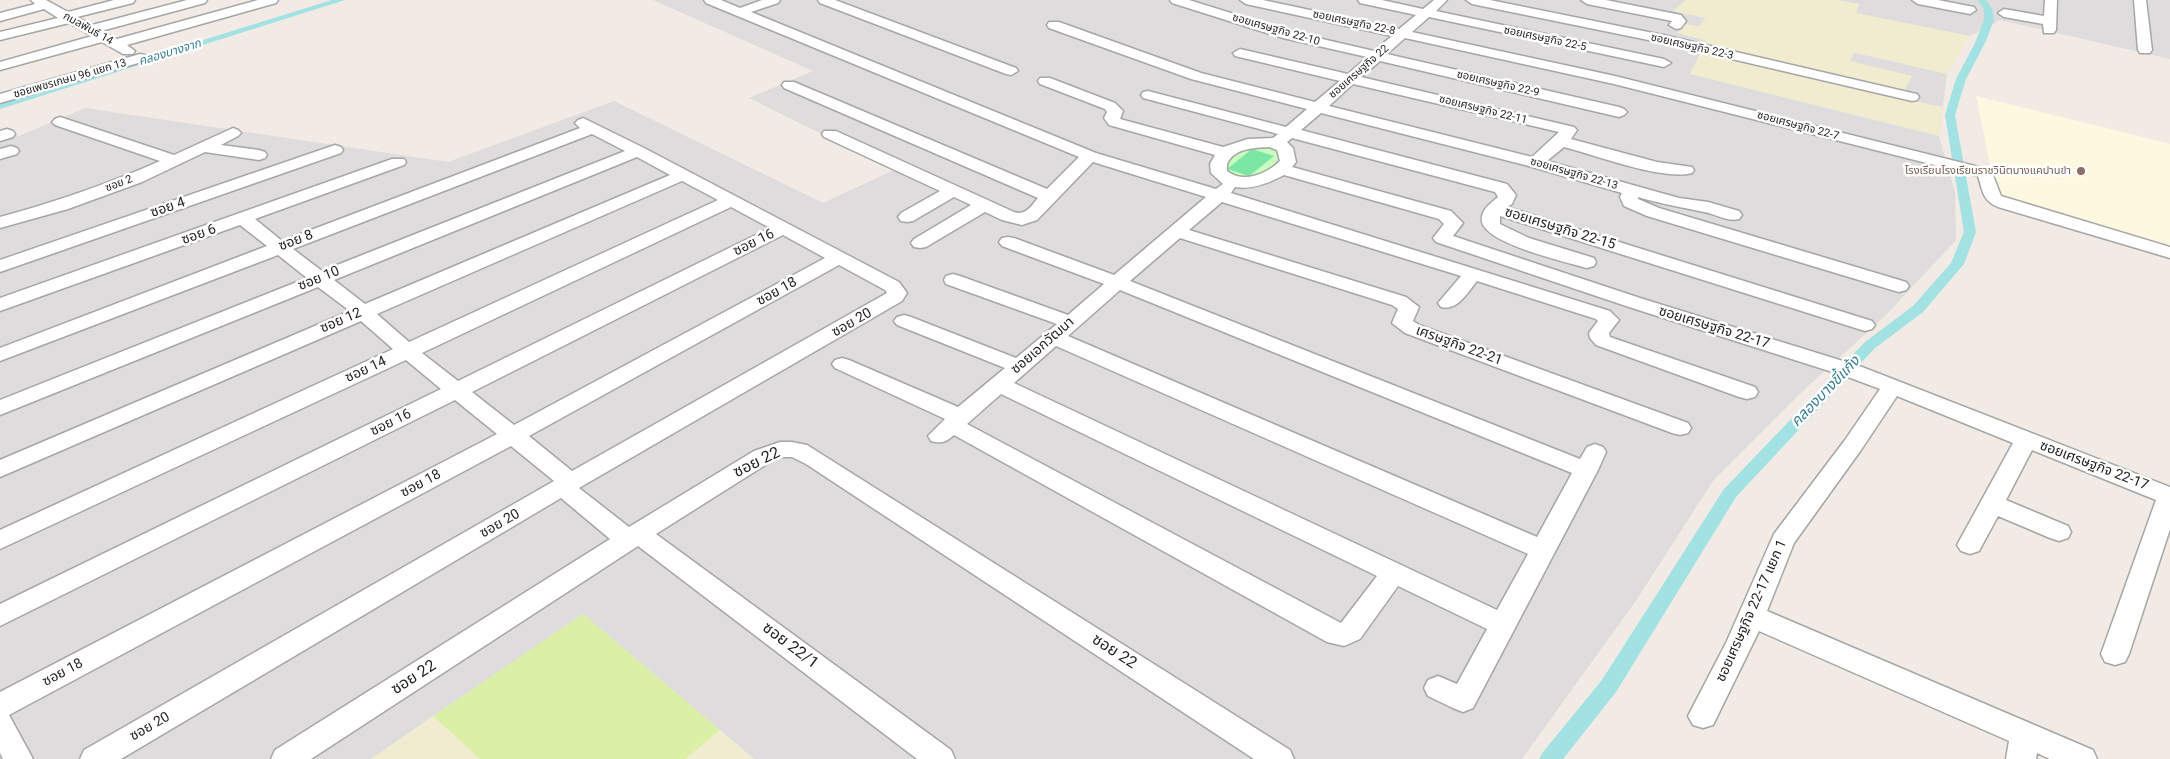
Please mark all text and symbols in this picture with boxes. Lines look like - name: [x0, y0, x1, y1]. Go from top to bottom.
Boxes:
- street label: ซอยเศรษฐกิจ 22-8: [1311, 8, 1397, 38]
- street label: กมลพันธ์ 14: [61, 10, 115, 48]
- street label: ซอยเศรษฐกิจ 22-10: [1231, 11, 1321, 49]
- street label: ซอยเศรษฐกิจ 22-5: [1502, 24, 1588, 54]
- street label: ซอยเศรษฐกิจ 22-3: [1649, 31, 1735, 63]
- water label: คลองบางจาก: [137, 37, 203, 69]
- street label: ซอยเศรษฐกิจ 22: [1326, 42, 1392, 102]
- street label: ซอยเพชรเกษม 96 แยก 13: [12, 57, 128, 101]
- street label: ซอยเศรษฐกิจ 22-9: [1455, 68, 1541, 100]
- street label: ซอยเศรษฐกิจ 22-11: [1438, 93, 1528, 127]
- street label: ซอยเศรษฐกิจ 22-7: [1756, 109, 1840, 143]
- street label: ซอยเศรษฐกิจ 22-13: [1529, 155, 1619, 193]
- place label: โรงเรียนโรงเรียนราชวินิตบางแคปานขำ: [1905, 164, 2071, 178]
- marker: โรงเรียนโรงเรียนราชวินิตบางแคปานขำ: [2075, 165, 2087, 177]
- street label: ซอย 2: [104, 173, 134, 195]
- street label: ซอย 4: [148, 194, 188, 222]
- street label: ซอยเศรษฐกิจ 22-15: [1503, 204, 1617, 254]
- street label: ซอย 6: [179, 221, 219, 249]
- street label: ซอย 16: [731, 226, 777, 260]
- street label: ซอย 8: [276, 227, 316, 255]
- street label: ซอย 10: [296, 263, 342, 295]
- street label: ซอย 18: [754, 274, 800, 310]
- street label: ซอยเศรษฐกิจ 22-17: [1657, 303, 1771, 353]
- street label: ซอย 12: [318, 305, 364, 337]
- street label: ซอย 20: [829, 305, 875, 341]
- street label: ซอยเอกวัฒนา: [1008, 314, 1078, 378]
- street label: เศรษฐกิจ 22-21: [1413, 323, 1505, 369]
- street label: ซอย 14: [343, 353, 389, 387]
- water label: คลองบางขี้แก้ง: [1788, 353, 1864, 431]
- street label: ซอย 16: [368, 406, 414, 440]
- street label: ซอยเศรษฐกิจ 22-17: [2037, 438, 2151, 494]
- street label: ซอย 22: [731, 444, 783, 482]
- street label: ซอย 18: [398, 466, 444, 502]
- street label: ซอย 20: [477, 506, 523, 542]
- street label: ซอยเศรษฐกิจ 22-17 แยก 1: [1713, 537, 1791, 685]
- street label: ซอย 22/1: [758, 619, 822, 673]
- street label: ซอย 22: [1088, 630, 1140, 674]
- street label: ซอย 18: [40, 655, 86, 691]
- street label: ซอย 22: [388, 656, 440, 700]
- street label: ซอย 20: [127, 709, 173, 745]

